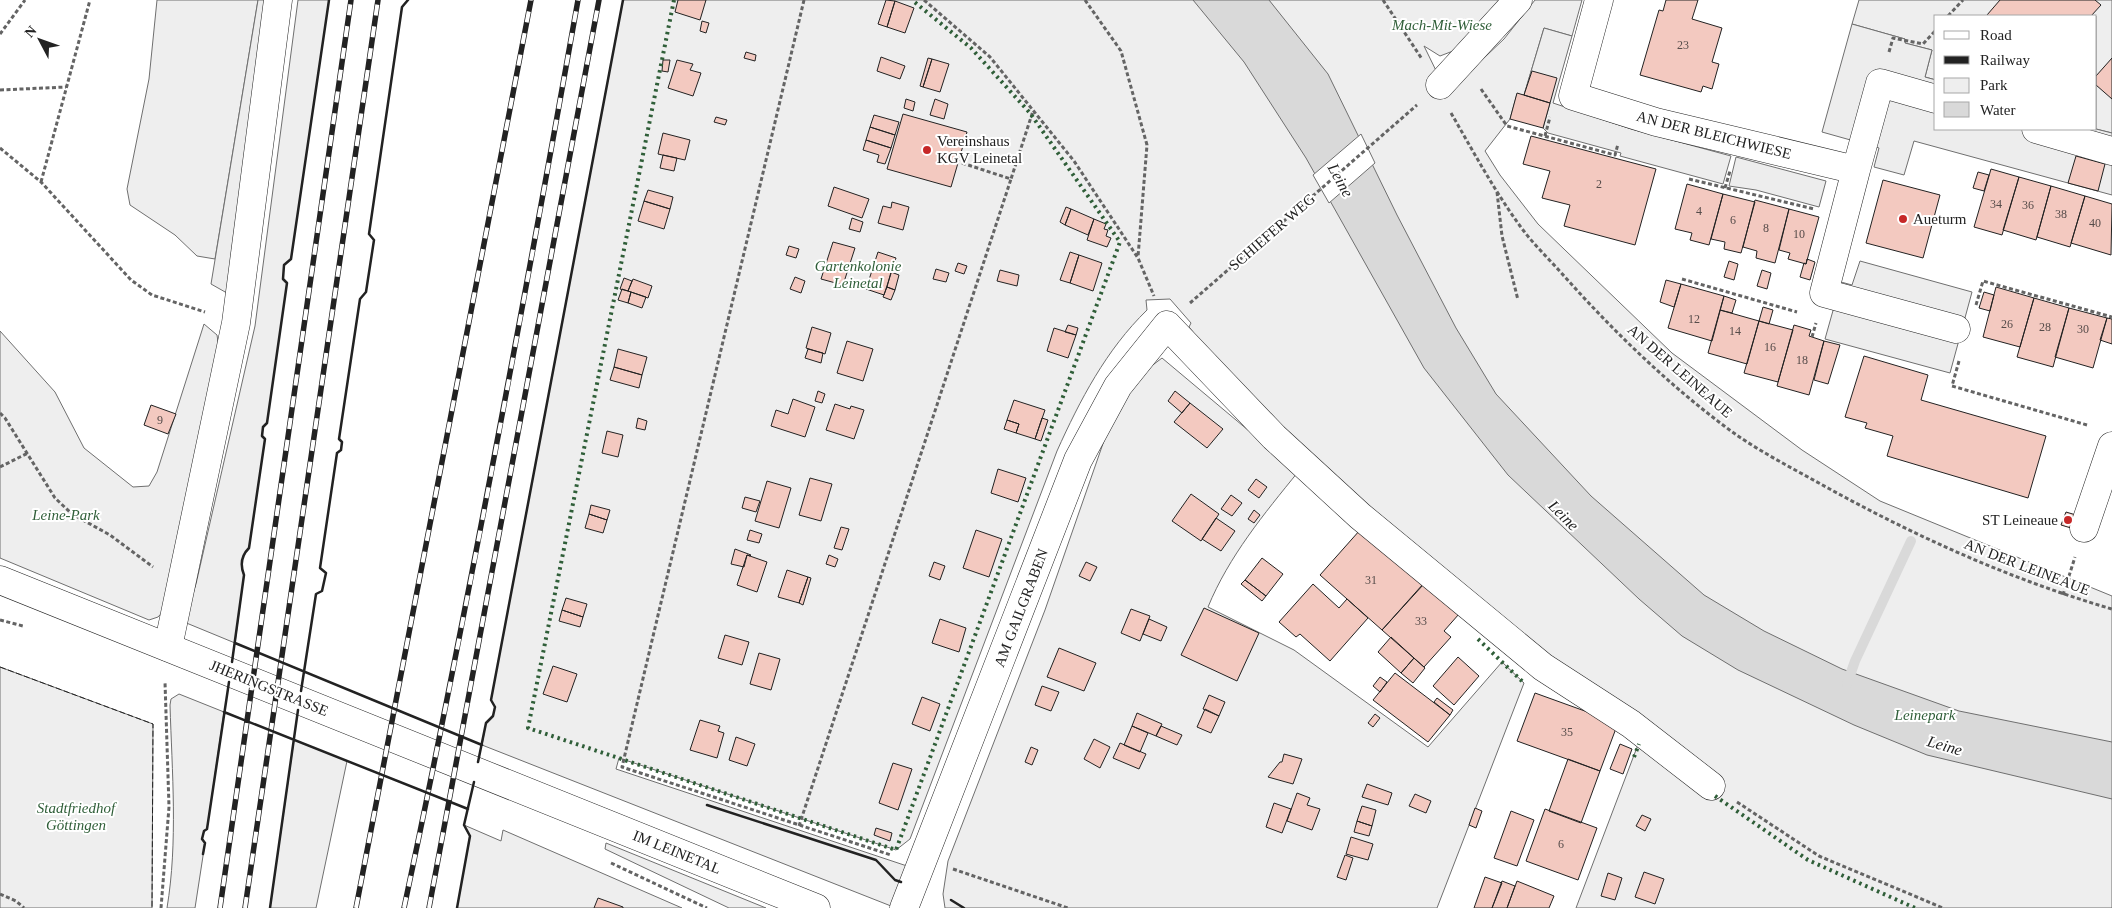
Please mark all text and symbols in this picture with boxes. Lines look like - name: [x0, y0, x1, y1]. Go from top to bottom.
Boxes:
- north arrow: [15, 15, 65, 65]
- legend: [1934, 15, 2097, 130]
- park label: Mach-Mit-Wiese: [1391, 17, 1492, 33]
- text: N: [22, 23, 40, 41]
- text: Road: [1980, 27, 2012, 43]
- house number: 23: [1677, 38, 1689, 52]
- text: Railway: [1980, 52, 2030, 68]
- text: Park: [1980, 77, 2008, 93]
- text: Water: [1980, 102, 2015, 118]
- street label: AN DER BLEICHWIESE: [1635, 108, 1793, 162]
- place label: Vereinshaus KGV Leinetal: [937, 133, 1022, 166]
- marker: Vereinshaus KGV Leinetal: [921, 144, 933, 156]
- water label: Leine: [1324, 160, 1357, 200]
- house number: 2: [1596, 177, 1602, 191]
- street label: SCHIEFER WEG: [1226, 190, 1318, 274]
- house number: 34: [1990, 197, 2002, 211]
- house number: 36: [2022, 198, 2034, 212]
- house number: 4: [1696, 204, 1702, 218]
- house number: 38: [2055, 207, 2067, 221]
- place label: Aueturm: [1913, 211, 1967, 227]
- house number: 6: [1730, 213, 1736, 227]
- marker: Aueturm: [1897, 213, 1909, 225]
- house number: 40: [2089, 216, 2101, 230]
- house number: 8: [1763, 221, 1769, 235]
- house number: 10: [1793, 227, 1805, 241]
- park label: Gartenkolonie Leinetal: [815, 258, 902, 291]
- house number: 12: [1688, 312, 1700, 326]
- house number: 26: [2001, 317, 2013, 331]
- house number: 28: [2039, 320, 2051, 334]
- street label: AN DER LEINEAUE: [1624, 321, 1736, 421]
- house number: 30: [2077, 322, 2089, 336]
- house number: 14: [1729, 324, 1741, 338]
- house number: 16: [1764, 340, 1776, 354]
- house number: 18: [1796, 353, 1808, 367]
- house number: 9: [157, 413, 163, 427]
- water label: Leine: [1544, 496, 1582, 534]
- park label: Leine-Park: [31, 507, 100, 523]
- place label: ST Leineaue: [1982, 512, 2058, 528]
- marker: ST Leineaue: [2062, 514, 2074, 526]
- street label: AN DER LEINEAUE: [1962, 536, 2092, 598]
- street label: AM GAILGRABEN: [991, 546, 1051, 669]
- house number: 31: [1365, 573, 1377, 587]
- house number: 33: [1415, 614, 1427, 628]
- street label: JHERINGSTRASSE: [207, 657, 331, 719]
- park label: Leinepark: [1894, 707, 1956, 723]
- house number: 35: [1561, 725, 1573, 739]
- water label: Leine: [1924, 732, 1964, 759]
- park label: Stadtfriedhof Göttingen: [37, 800, 117, 833]
- street label: IM LEINETAL: [631, 827, 723, 877]
- house number: 6: [1558, 837, 1564, 851]

